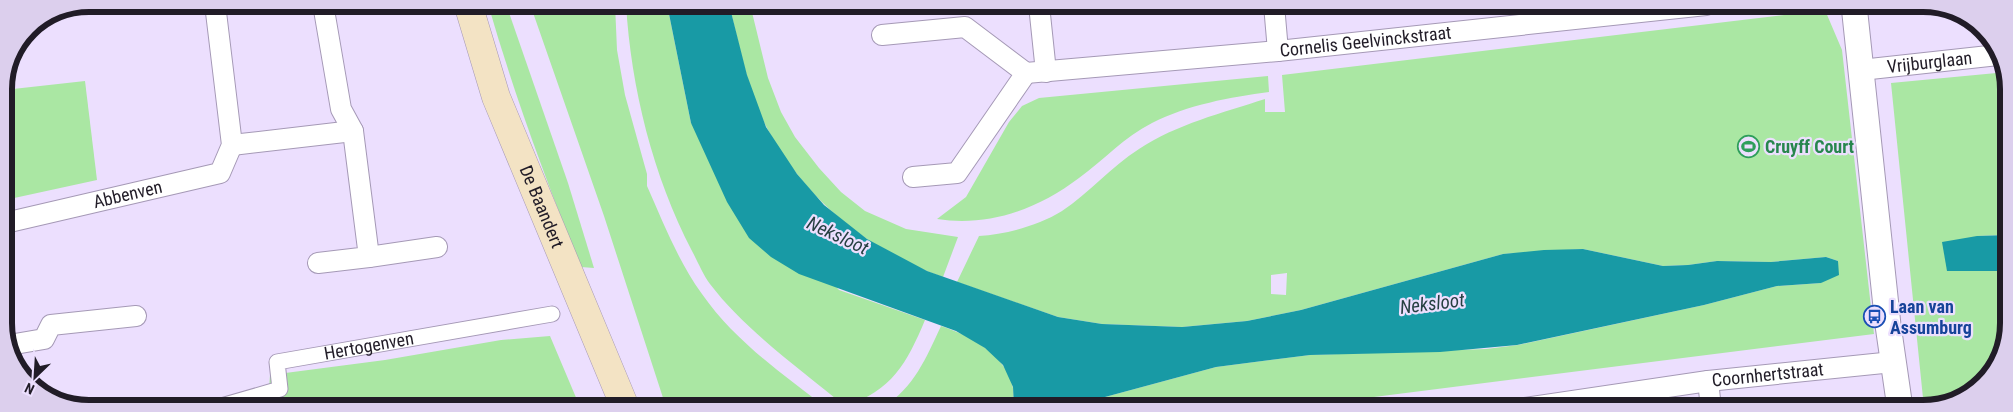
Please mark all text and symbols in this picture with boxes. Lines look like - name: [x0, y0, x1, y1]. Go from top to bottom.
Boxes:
- street label: Cornelis Geelvinckstraat: [1279, 21, 1452, 61]
- street label: Vrijburglaan: [1886, 47, 1973, 77]
- sports icon: Cruyff Court: [1737, 135, 1761, 159]
- place label: Cruyff Court: [1765, 136, 1855, 157]
- street label: De Baandert: [516, 162, 569, 251]
- street label: Abbenven: [91, 176, 164, 212]
- water label: Neksloot: [803, 211, 873, 260]
- water label: Neksloot: [1398, 288, 1466, 319]
- place label: Laan van Assumburg: [1890, 296, 1972, 338]
- bus stop icon: Laan van Assumburg: [1862, 305, 1886, 329]
- street label: Hertogenven: [322, 327, 415, 364]
- north arrow: [10, 352, 60, 402]
- street label: Coornhertstraat: [1711, 358, 1825, 391]
- text: N: [22, 380, 37, 398]

